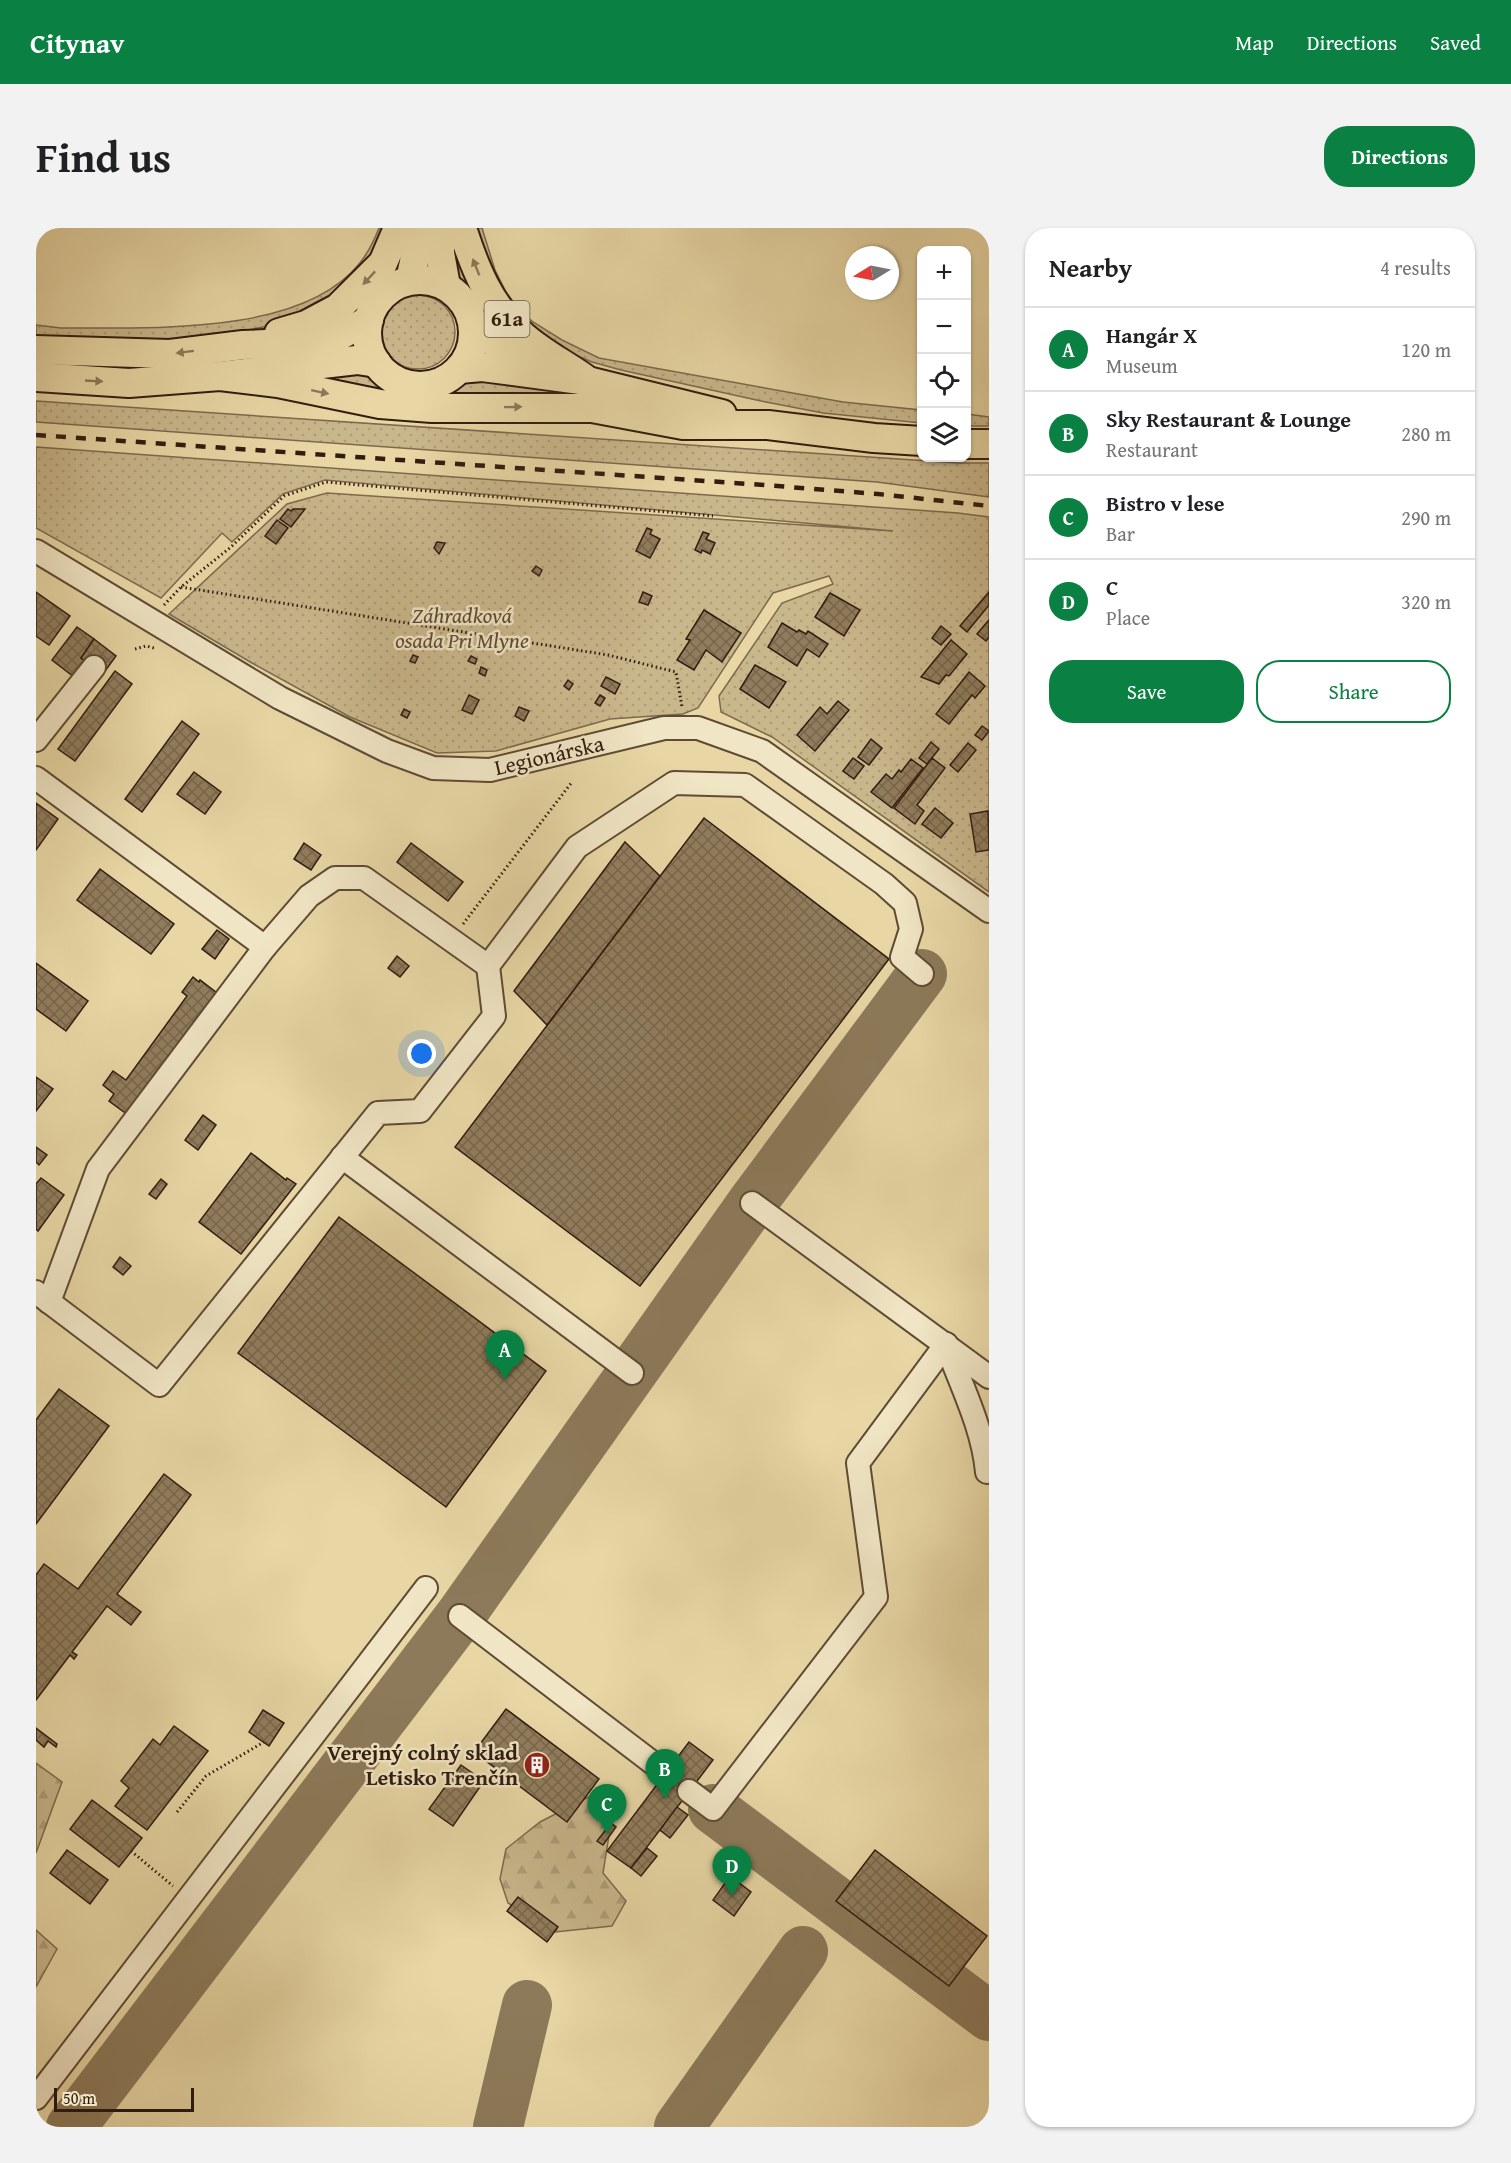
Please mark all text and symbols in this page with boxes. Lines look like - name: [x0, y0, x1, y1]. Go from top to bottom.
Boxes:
- text: Citynav: [30, 22, 124, 63]
- text: Map: [1235, 27, 1274, 58]
- text: Directions: [1307, 27, 1397, 58]
- text: Saved: [1430, 27, 1481, 58]
- text: Find us: [36, 126, 171, 187]
- button: Directions: [1324, 126, 1475, 187]
- north arrow: [845, 246, 899, 300]
- map controls: [917, 246, 971, 462]
- button: +: [917, 246, 971, 300]
- text: Nearby: [1049, 248, 1132, 287]
- text: 4 results: [1380, 253, 1451, 282]
- one-way arrow: [471, 258, 481, 276]
- one-way arrow: [362, 270, 376, 284]
- button: −: [917, 300, 971, 354]
- road number: 61a: [484, 301, 530, 337]
- text: Hangár X: [1106, 319, 1197, 351]
- text: A: [1062, 335, 1075, 364]
- text: 120 m: [1401, 335, 1451, 364]
- one-way arrow: [175, 347, 194, 357]
- text: Museum: [1106, 351, 1178, 380]
- button: locate: [917, 354, 971, 408]
- one-way arrow: [85, 376, 104, 385]
- one-way arrow: [310, 387, 329, 397]
- one-way arrow: [504, 402, 523, 412]
- text: Sky Restaurant & Lounge: [1106, 403, 1351, 435]
- button: layers: [917, 408, 971, 462]
- text: B: [1062, 419, 1075, 448]
- text: 280 m: [1401, 419, 1451, 448]
- text: Restaurant: [1106, 435, 1198, 464]
- text: Bistro v lese: [1106, 487, 1225, 519]
- text: C: [1063, 503, 1074, 532]
- text: 290 m: [1401, 503, 1451, 532]
- text: Bar: [1106, 519, 1135, 548]
- text: C: [1106, 571, 1118, 603]
- text: D: [1062, 587, 1075, 616]
- text: 320 m: [1401, 587, 1451, 616]
- park label: Záhradková osada Pri Mlyne: [395, 599, 529, 656]
- text: Place: [1106, 603, 1150, 632]
- button: Save: [1049, 660, 1244, 723]
- button: Share: [1256, 660, 1451, 723]
- street label: Legionárska: [491, 727, 608, 783]
- your location: [407, 1039, 436, 1068]
- pin: A: [486, 1330, 524, 1380]
- place label: Verejný colný sklad Letisko Trenčín: [327, 1736, 518, 1793]
- building icon: Verejný colný sklad Letisko Trenčín: [522, 1750, 552, 1780]
- pin: B: [646, 1750, 684, 1799]
- pin: C: [588, 1784, 626, 1834]
- pin: D: [712, 1846, 752, 1896]
- scale bar: [54, 2085, 194, 2112]
- text: 50 m: [63, 2086, 95, 2110]

